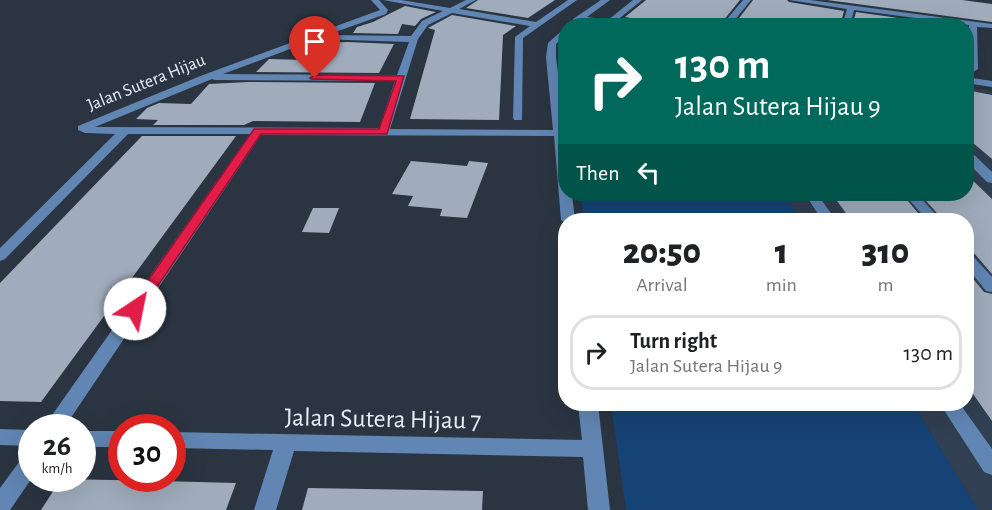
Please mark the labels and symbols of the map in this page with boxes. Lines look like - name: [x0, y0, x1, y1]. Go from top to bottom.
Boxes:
- pin: [289, 16, 340, 78]
- street label: Jalan Sutera Hijau: [85, 51, 208, 115]
- position arrow: [103, 277, 167, 341]
- street label: Jalan Sutera Hijau 7: [284, 404, 482, 434]
- speed limit sign: 30: [108, 414, 186, 492]

